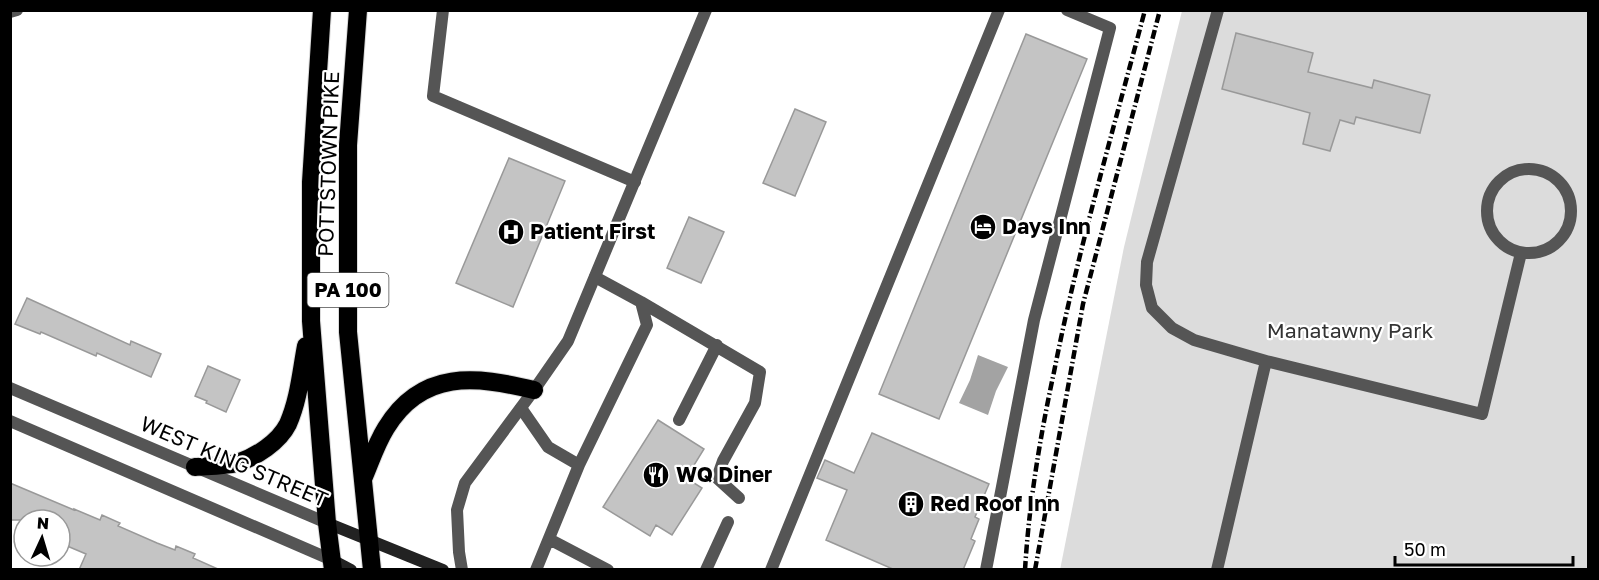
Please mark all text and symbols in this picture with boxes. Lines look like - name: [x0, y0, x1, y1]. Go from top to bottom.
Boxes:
- street label: POTTSTOWN PIKE: [312, 71, 344, 257]
- hotel icon: Days Inn: [968, 212, 998, 242]
- place label: Days Inn: [1002, 213, 1091, 239]
- hospital icon: Patient First: [496, 217, 526, 247]
- place label: Patient First: [530, 218, 655, 244]
- road number: PA 100: [308, 273, 388, 307]
- park label: Manatawny Park: [1267, 317, 1433, 343]
- street label: WEST KING STREET: [137, 410, 332, 512]
- restaurant icon: WQ Diner: [641, 460, 671, 490]
- place label: WQ Diner: [676, 461, 772, 487]
- building icon: Red Roof Inn: [896, 489, 926, 519]
- place label: Red Roof Inn: [930, 490, 1060, 516]
- north arrow: [12, 508, 72, 568]
- text: N: [36, 513, 50, 533]
- scale bar: [1395, 529, 1574, 567]
- text: 50 m: [1404, 538, 1446, 560]

